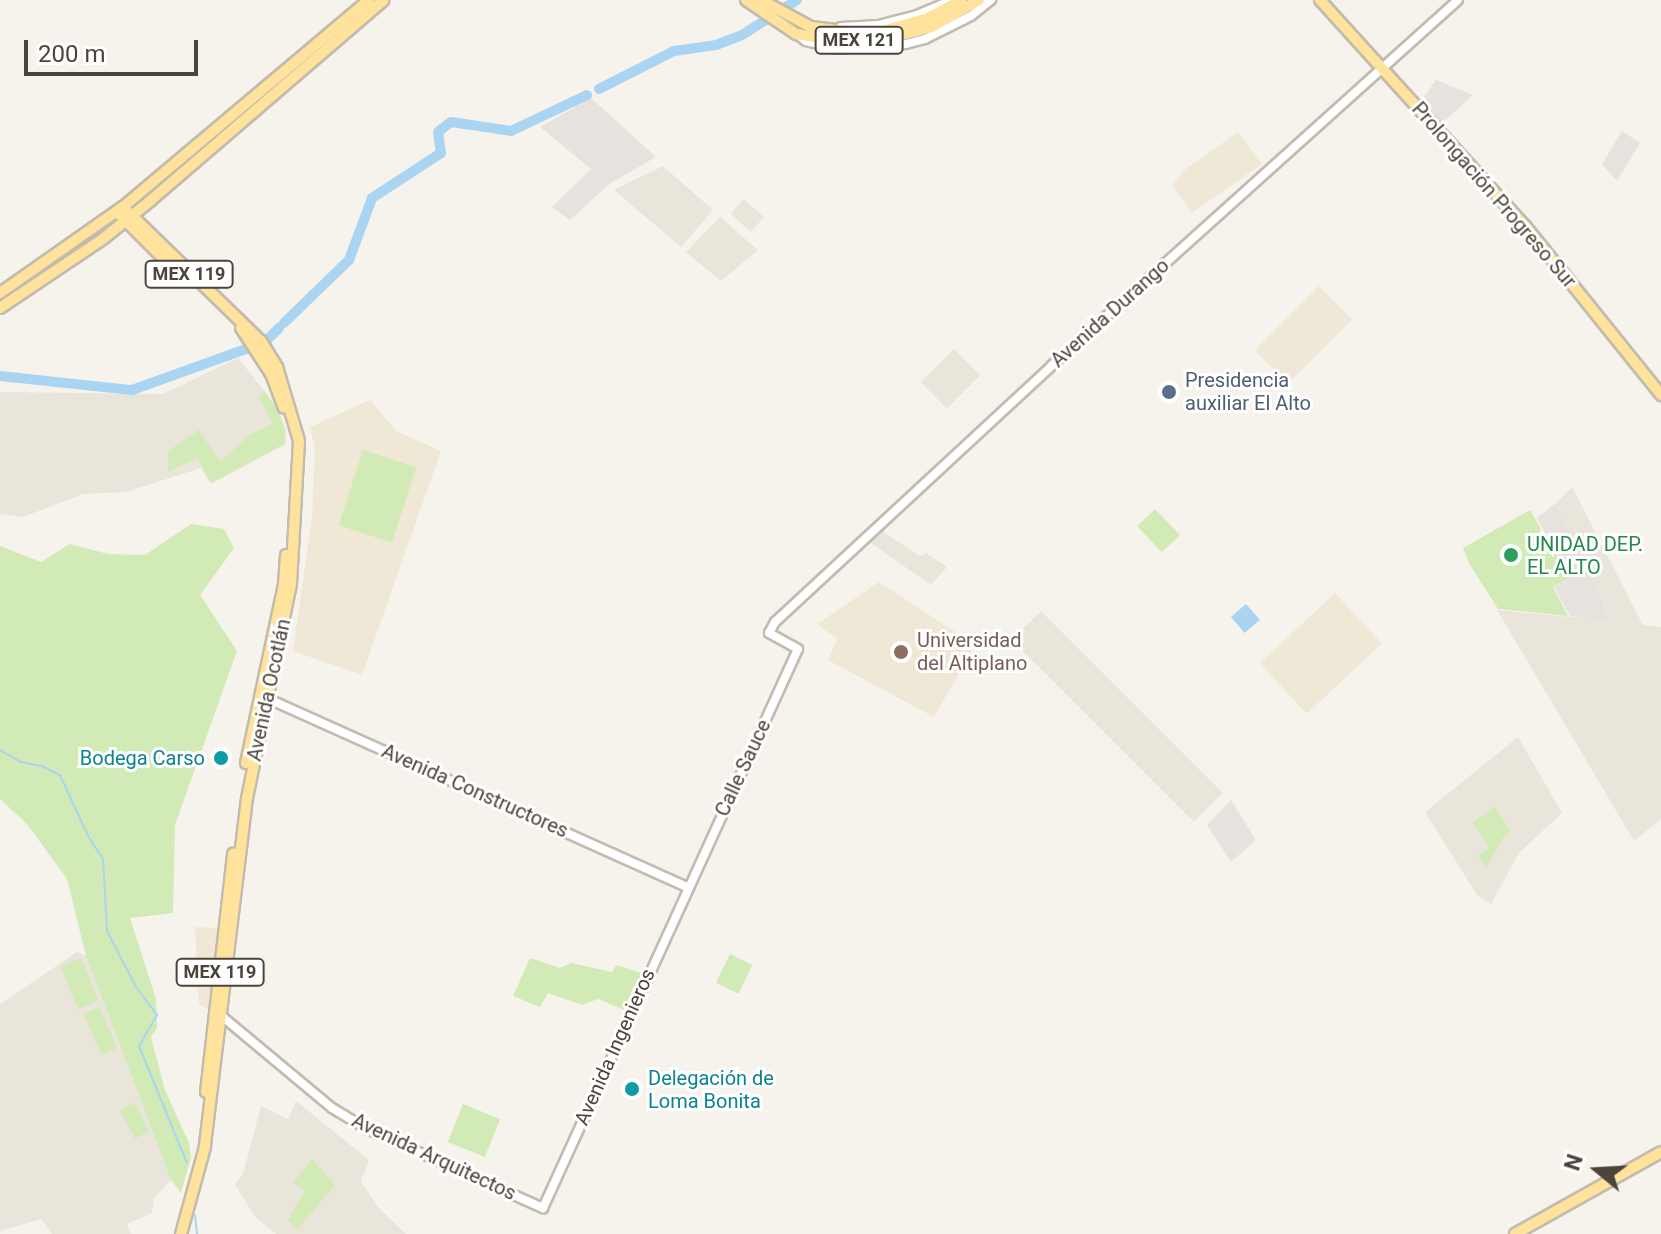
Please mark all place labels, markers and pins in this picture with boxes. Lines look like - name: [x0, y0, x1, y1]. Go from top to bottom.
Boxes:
- place label: Presidencia auxiliar El Alto: [1185, 368, 1311, 415]
- marker: Presidencia auxiliar El Alto: [1160, 383, 1178, 401]
- place label: UNIDAD DEP. EL ALTO: [1527, 532, 1643, 579]
- marker: UNIDAD DEP. EL ALTO: [1502, 546, 1520, 564]
- place label: Universidad del Altiplano: [917, 628, 1027, 675]
- marker: Universidad del Altiplano: [892, 643, 910, 661]
- place label: Bodega Carso: [80, 746, 205, 770]
- marker: Bodega Carso: [212, 749, 230, 767]
- place label: Delegación de Loma Bonita: [648, 1066, 774, 1113]
- marker: Delegación de Loma Bonita: [623, 1080, 641, 1098]

